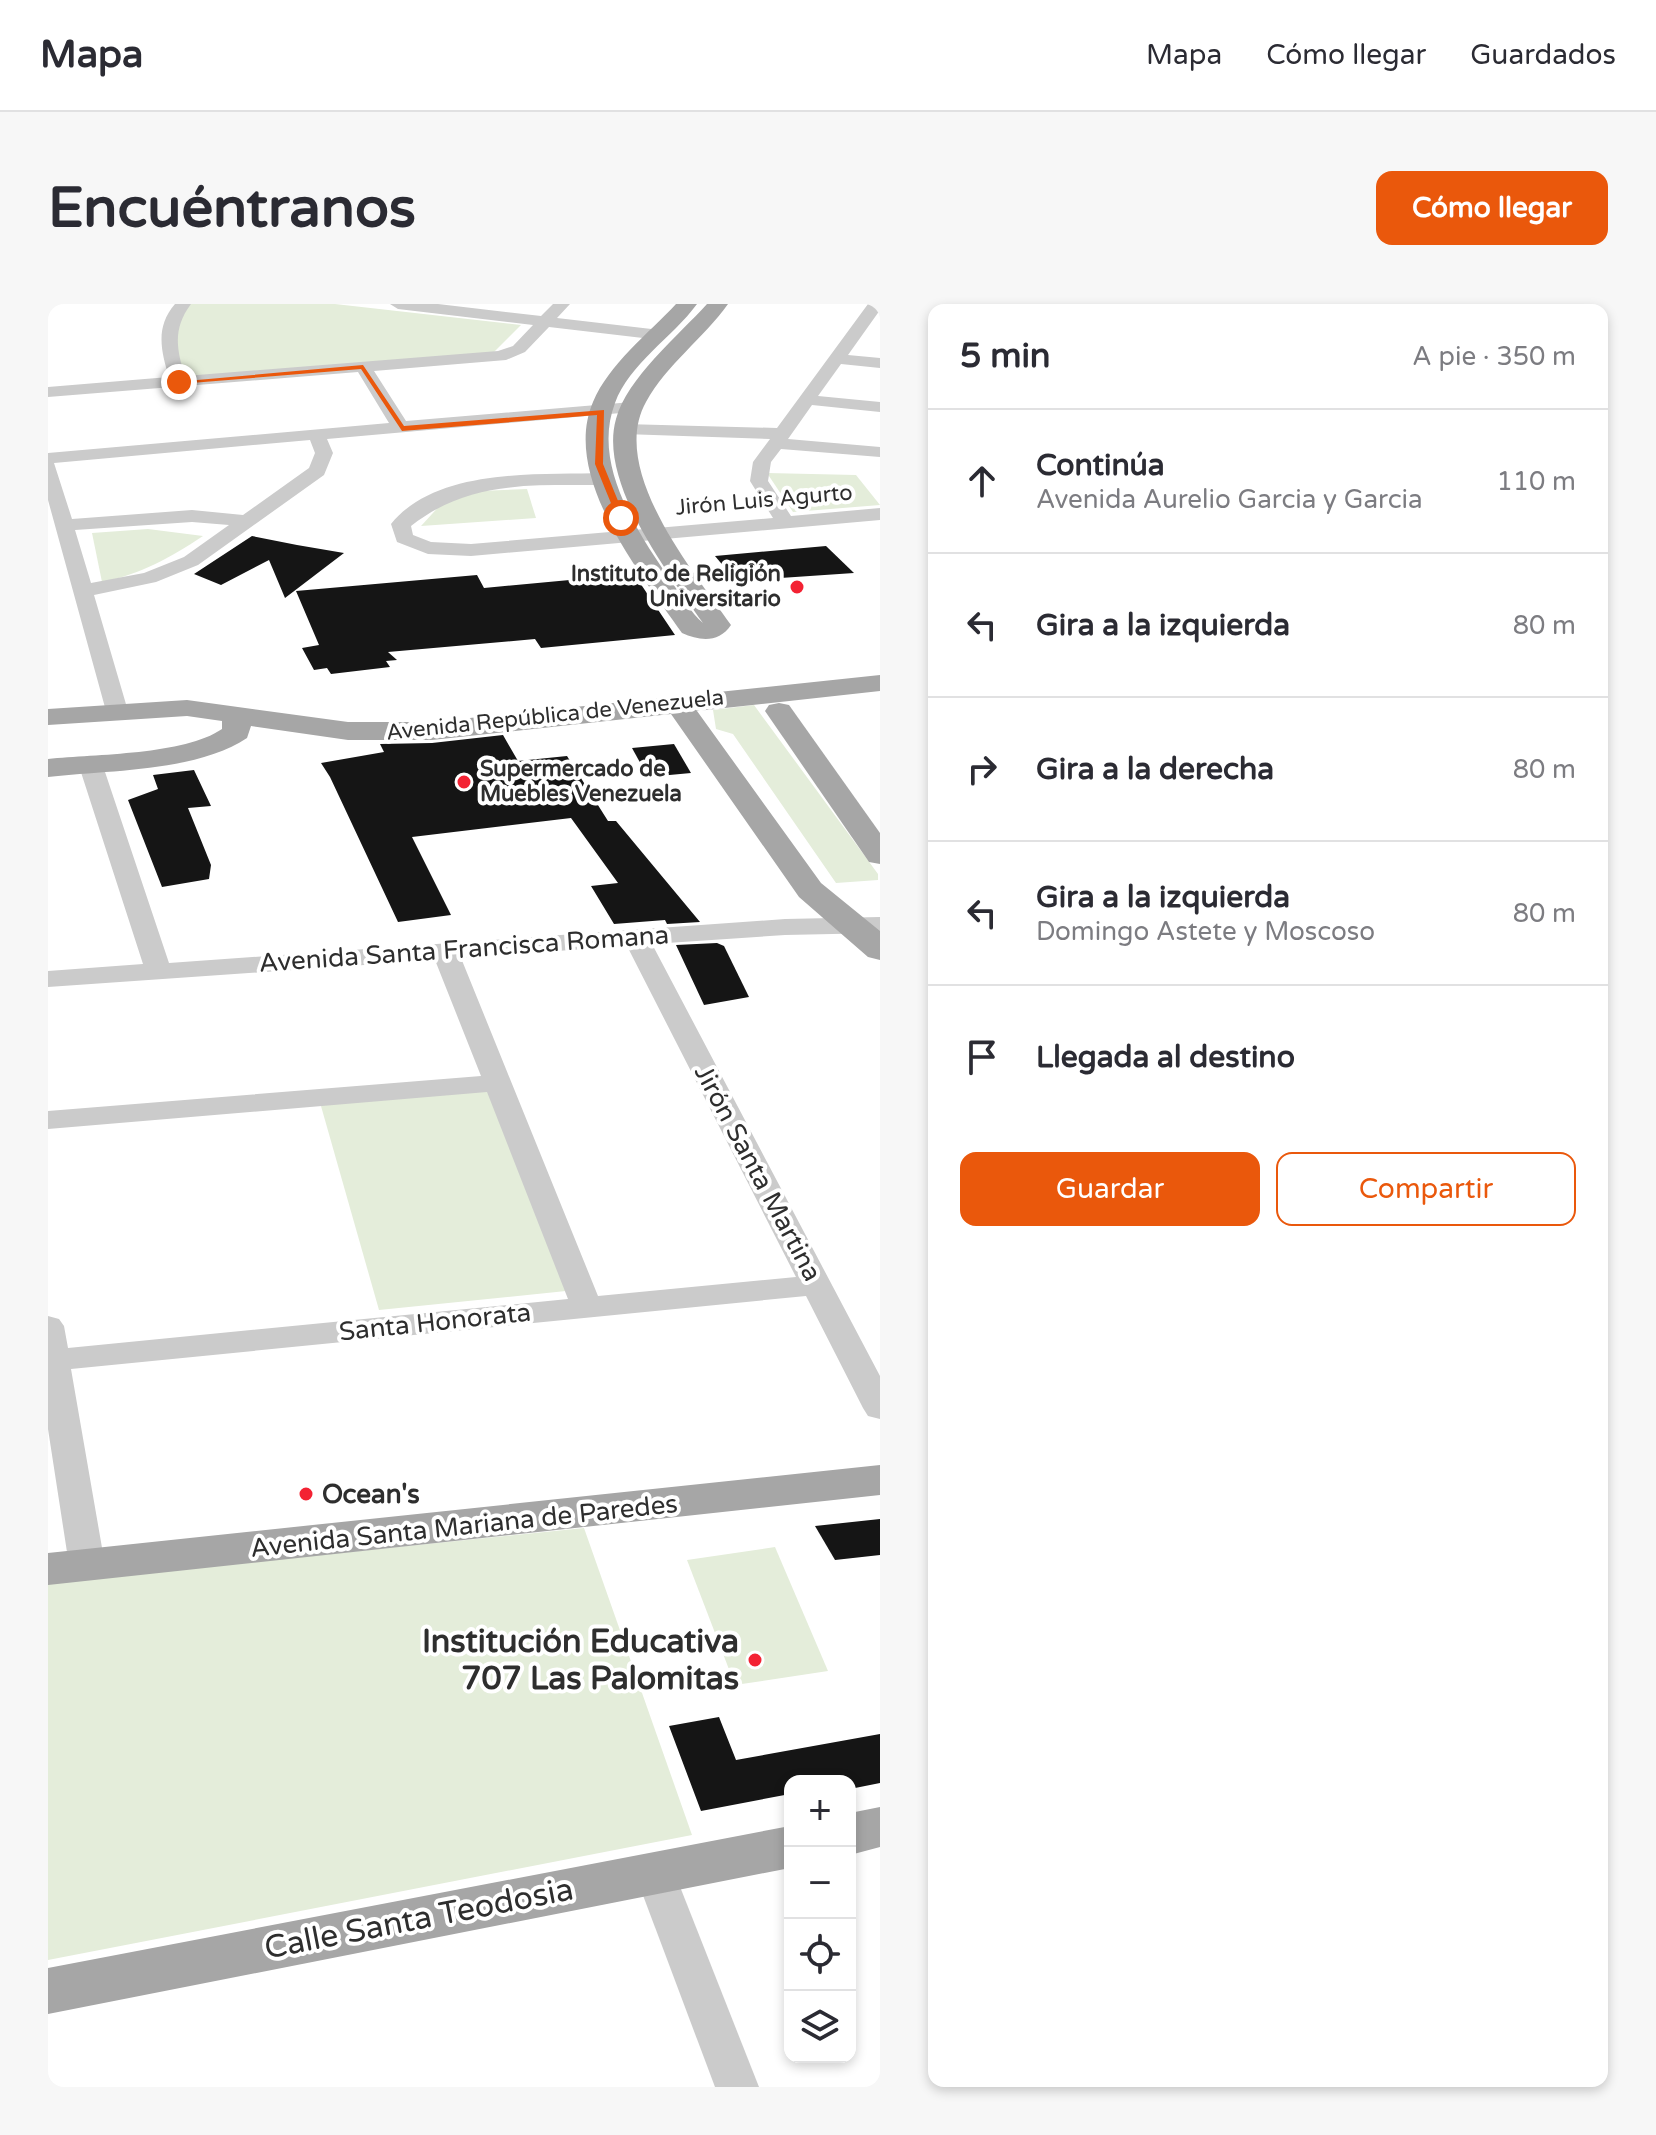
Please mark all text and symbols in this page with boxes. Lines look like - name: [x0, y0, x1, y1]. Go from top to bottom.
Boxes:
- text: Mapa: [40, 32, 143, 78]
- text: Mapa: [1146, 38, 1222, 72]
- text: Cómo llegar: [1266, 38, 1426, 72]
- text: Guardados: [1470, 38, 1616, 72]
- button: Cómo llegar: [1376, 171, 1608, 245]
- text: Encuéntranos: [48, 175, 416, 242]
- text: 5 min: [960, 336, 1051, 377]
- text: A pie · 350 m: [1412, 341, 1576, 372]
- route end: [161, 364, 197, 400]
- text: Continúa: [1036, 447, 1165, 484]
- icon: ahead: [960, 459, 1004, 503]
- text: 110 m: [1496, 466, 1576, 497]
- street label: Jirón Luis Agurto: [674, 479, 854, 521]
- text: Avenida Aurelio Garcia y Garcia: [1036, 484, 1423, 515]
- route start: [603, 500, 639, 536]
- place label: Instituto de Religión Universitario: [571, 561, 781, 612]
- marker: Instituto de Religión Universitario: [788, 578, 806, 596]
- icon: left: [960, 603, 1004, 647]
- text: Gira a la izquierda: [1036, 607, 1290, 644]
- text: 80 m: [1513, 610, 1576, 641]
- street label: Avenida República de Venezuela: [385, 684, 725, 746]
- icon: right: [960, 747, 1004, 791]
- text: Gira a la derecha: [1036, 751, 1274, 788]
- text: 80 m: [1513, 754, 1576, 785]
- place label: Supermercado de Muebles Venezuela: [480, 756, 682, 807]
- marker: Supermercado de Muebles Venezuela: [455, 773, 473, 791]
- text: Gira a la izquierda: [1036, 879, 1290, 916]
- icon: left: [960, 891, 1004, 935]
- text: 80 m: [1513, 898, 1576, 929]
- text: Domingo Astete y Moscoso: [1036, 916, 1375, 947]
- street label: Avenida Santa Francisca Romana: [258, 919, 670, 979]
- icon: arrive: [960, 1035, 1004, 1079]
- text: Llegada al destino: [1036, 1039, 1295, 1076]
- street label: Jirón Santa Martina: [688, 1060, 828, 1286]
- button: Guardar: [960, 1152, 1260, 1226]
- button: Compartir: [1276, 1152, 1576, 1226]
- street label: Santa Honorata: [337, 1296, 533, 1348]
- place label: Ocean's: [322, 1479, 420, 1510]
- marker: Ocean's: [297, 1485, 315, 1503]
- street label: Avenida Santa Mariana de Paredes: [249, 1488, 679, 1564]
- place label: Institución Educativa 707 Las Palomitas: [422, 1623, 739, 1698]
- marker: Institución Educativa 707 Las Palomitas: [746, 1651, 764, 1669]
- map controls: [784, 1775, 856, 2063]
- button: +: [784, 1775, 856, 1847]
- button: −: [784, 1847, 856, 1919]
- street label: Calle Santa Teodosia: [261, 1870, 577, 1968]
- button: locate: [784, 1919, 856, 1991]
- button: layers: [784, 1991, 856, 2063]

